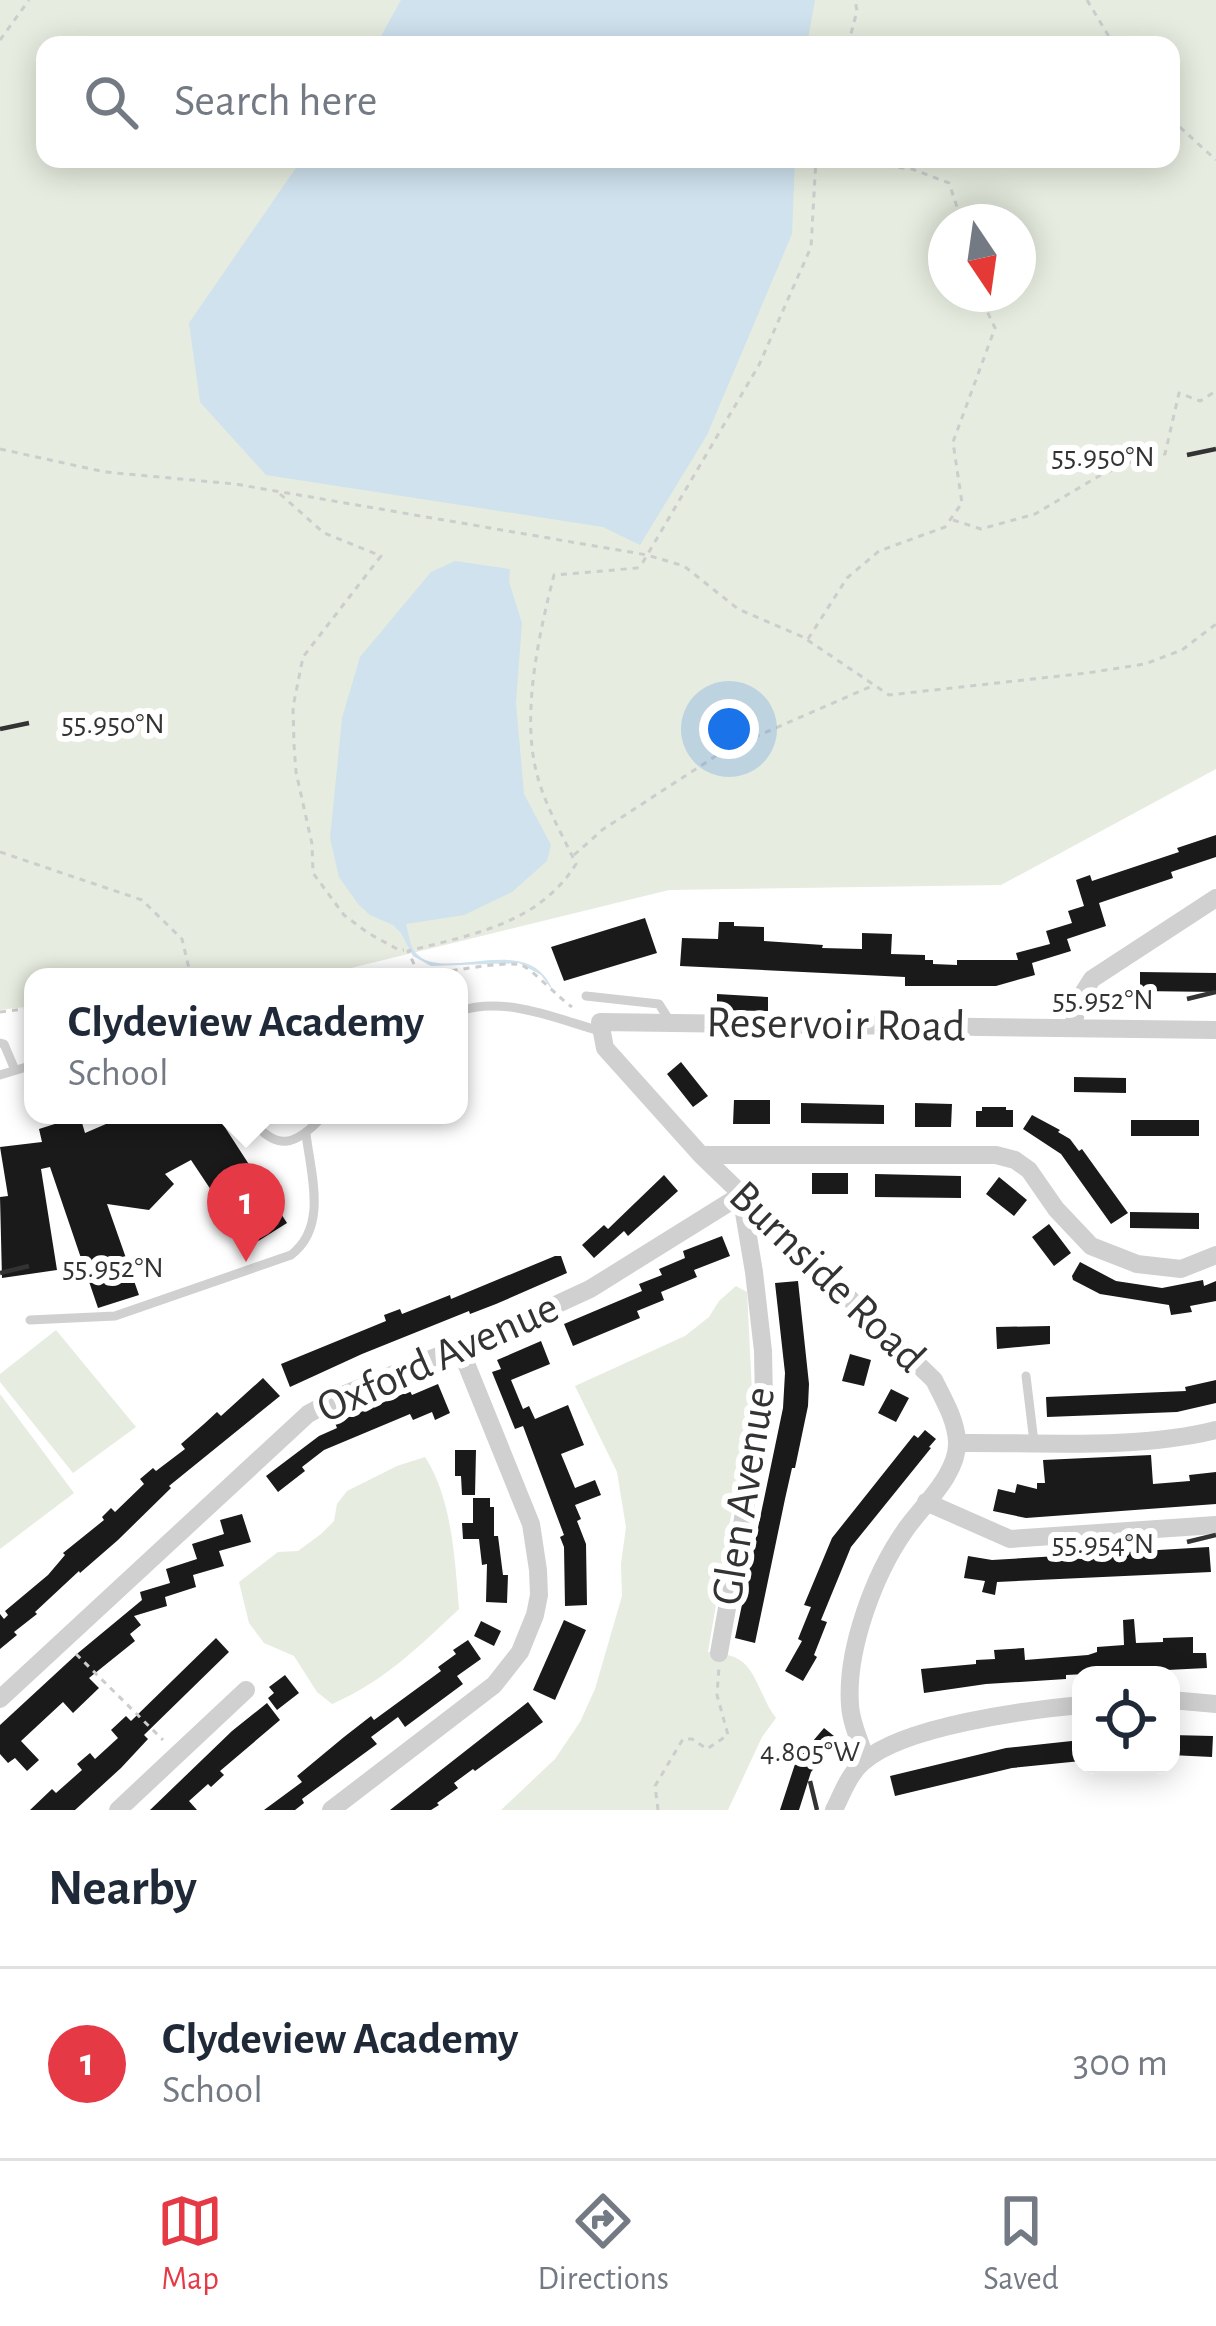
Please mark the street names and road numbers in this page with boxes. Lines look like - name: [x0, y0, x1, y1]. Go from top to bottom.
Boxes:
- street label: Reservoir Road: [706, 1000, 966, 1050]
- street label: Burnside Road: [720, 1173, 934, 1381]
- street label: Oxford Avenue: [311, 1285, 565, 1431]
- street label: Glen Avenue: [705, 1384, 783, 1608]

